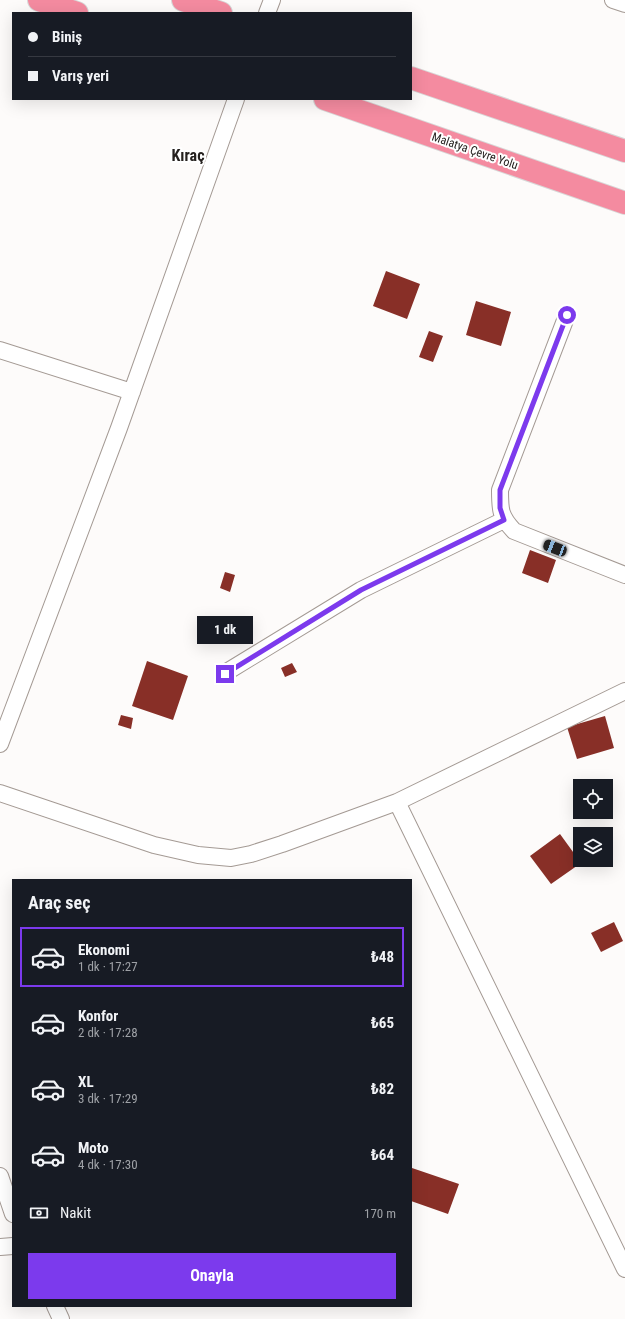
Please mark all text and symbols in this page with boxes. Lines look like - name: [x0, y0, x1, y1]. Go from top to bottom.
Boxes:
- text: Biniş: [52, 28, 82, 46]
- text: Varış yeri: [52, 67, 109, 85]
- street label: Malatya Çevre Yolu: [430, 130, 520, 172]
- district label: Kıraç: [172, 146, 205, 165]
- route start: [558, 306, 576, 324]
- car: [542, 538, 568, 558]
- callout: 1 dk: [197, 616, 253, 644]
- text: 1 dk: [214, 622, 236, 637]
- route end: [216, 665, 234, 683]
- map controls: [573, 779, 613, 867]
- button: locate: [573, 779, 613, 819]
- button: layers: [573, 827, 613, 867]
- text: Araç seç: [28, 892, 90, 913]
- icon: car: [30, 939, 66, 975]
- text: Ekonomi: [78, 941, 130, 959]
- text: ₺48: [371, 948, 394, 966]
- text: 1 dk · 17:27: [78, 959, 138, 974]
- icon: car: [30, 1005, 66, 1041]
- text: Konfor: [78, 1007, 118, 1025]
- text: ₺65: [371, 1014, 394, 1032]
- text: 2 dk · 17:28: [78, 1025, 138, 1040]
- icon: car: [30, 1071, 66, 1107]
- text: XL: [78, 1073, 94, 1091]
- text: ₺82: [371, 1080, 394, 1098]
- text: 3 dk · 17:29: [78, 1091, 138, 1106]
- icon: car: [30, 1137, 66, 1173]
- text: Moto: [78, 1139, 109, 1157]
- text: ₺64: [371, 1146, 394, 1164]
- text: 4 dk · 17:30: [78, 1157, 138, 1172]
- icon: cash: [28, 1202, 50, 1224]
- text: Nakit: [60, 1204, 91, 1222]
- text: 170 m: [364, 1206, 396, 1221]
- button: Onayla: [28, 1253, 396, 1299]

